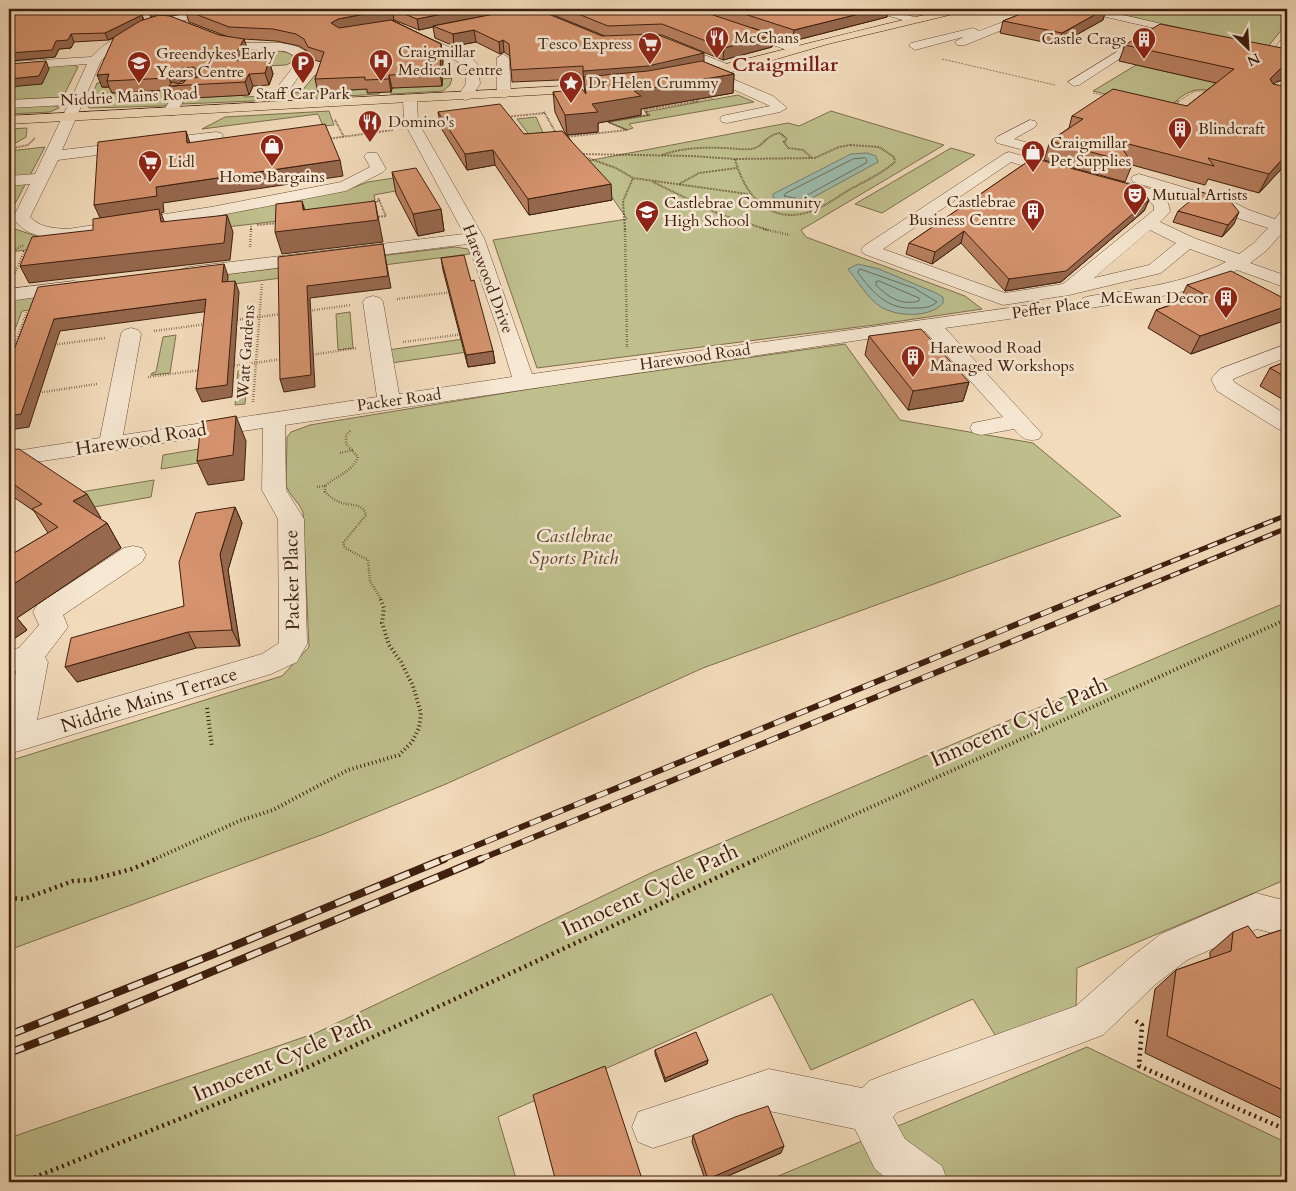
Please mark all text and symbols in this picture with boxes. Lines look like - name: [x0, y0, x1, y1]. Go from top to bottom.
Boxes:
- north arrow: [1224, 22, 1274, 72]
- restaurant icon: McChans: [704, 25, 730, 59]
- building icon: Castle Crags: [1131, 26, 1157, 60]
- place label: McChans: [734, 27, 799, 49]
- place label: Castle Crags: [1042, 28, 1126, 50]
- supermarket icon: Tesco Express: [637, 31, 663, 65]
- place label: Tesco Express: [537, 33, 632, 55]
- place label: Craigmillar Medical Centre: [398, 41, 503, 81]
- place label: Greendykes Early Years Centre: [156, 43, 276, 83]
- hospital icon: Craigmillar Medical Centre: [368, 48, 394, 82]
- text: N: [1244, 48, 1263, 71]
- school or university icon: Greendykes Early Years Centre: [126, 50, 152, 84]
- parking icon: Staff Car Park: [290, 50, 316, 84]
- district label: Craigmillar: [732, 51, 839, 78]
- place icon: Dr Helen Crummy: [558, 70, 584, 104]
- place label: Dr Helen Crummy: [588, 72, 719, 94]
- street label: Niddrie Mains Road: [60, 82, 199, 112]
- place label: Staff Car Park: [256, 83, 350, 105]
- restaurant icon: Domino's: [357, 109, 383, 143]
- place label: Domino's: [388, 111, 454, 133]
- building icon: Blindcraft: [1167, 116, 1193, 150]
- place label: Blindcraft: [1198, 118, 1265, 140]
- place label: Craigmillar Pet Supplies: [1050, 132, 1131, 172]
- shop icon: Home Bargains: [259, 133, 285, 167]
- shop icon: Craigmillar Pet Supplies: [1020, 139, 1046, 173]
- supermarket icon: Lidl: [137, 149, 163, 183]
- place label: Lidl: [168, 151, 195, 173]
- place label: Home Bargains: [219, 166, 325, 188]
- theatre icon: Mutual Artists: [1122, 182, 1148, 216]
- place label: Mutual Artists: [1152, 184, 1248, 206]
- place label: Castlebrae Business Centre: [908, 191, 1016, 231]
- place label: Castlebrae Community High School: [664, 192, 822, 232]
- building icon: Castlebrae Business Centre: [1020, 198, 1046, 232]
- school or university icon: Castlebrae Community High School: [634, 199, 660, 233]
- street label: Harewood Drive: [457, 221, 519, 337]
- building icon: McEwan Decor: [1213, 285, 1239, 319]
- place label: McEwan Decor: [1101, 287, 1208, 309]
- street label: Peffer Place: [1010, 292, 1092, 324]
- street label: Watt Gardens: [232, 304, 260, 401]
- place label: Harewood Road Managed Workshops: [930, 337, 1074, 377]
- street label: Harewood Road: [638, 338, 752, 376]
- building icon: Harewood Road Managed Workshops: [900, 344, 926, 378]
- street label: Packer Road: [355, 383, 443, 417]
- street label: Harewood Road: [74, 416, 208, 462]
- park label: Castlebrae Sports Pitch: [530, 523, 618, 571]
- street label: Packer Place: [278, 530, 306, 630]
- street label: Niddrie Mains Terrace: [57, 661, 241, 739]
- street label: Innocent Cycle Path: [926, 669, 1112, 775]
- street label: Innocent Cycle Path: [557, 836, 743, 944]
- street label: Innocent Cycle Path: [188, 1007, 376, 1109]

